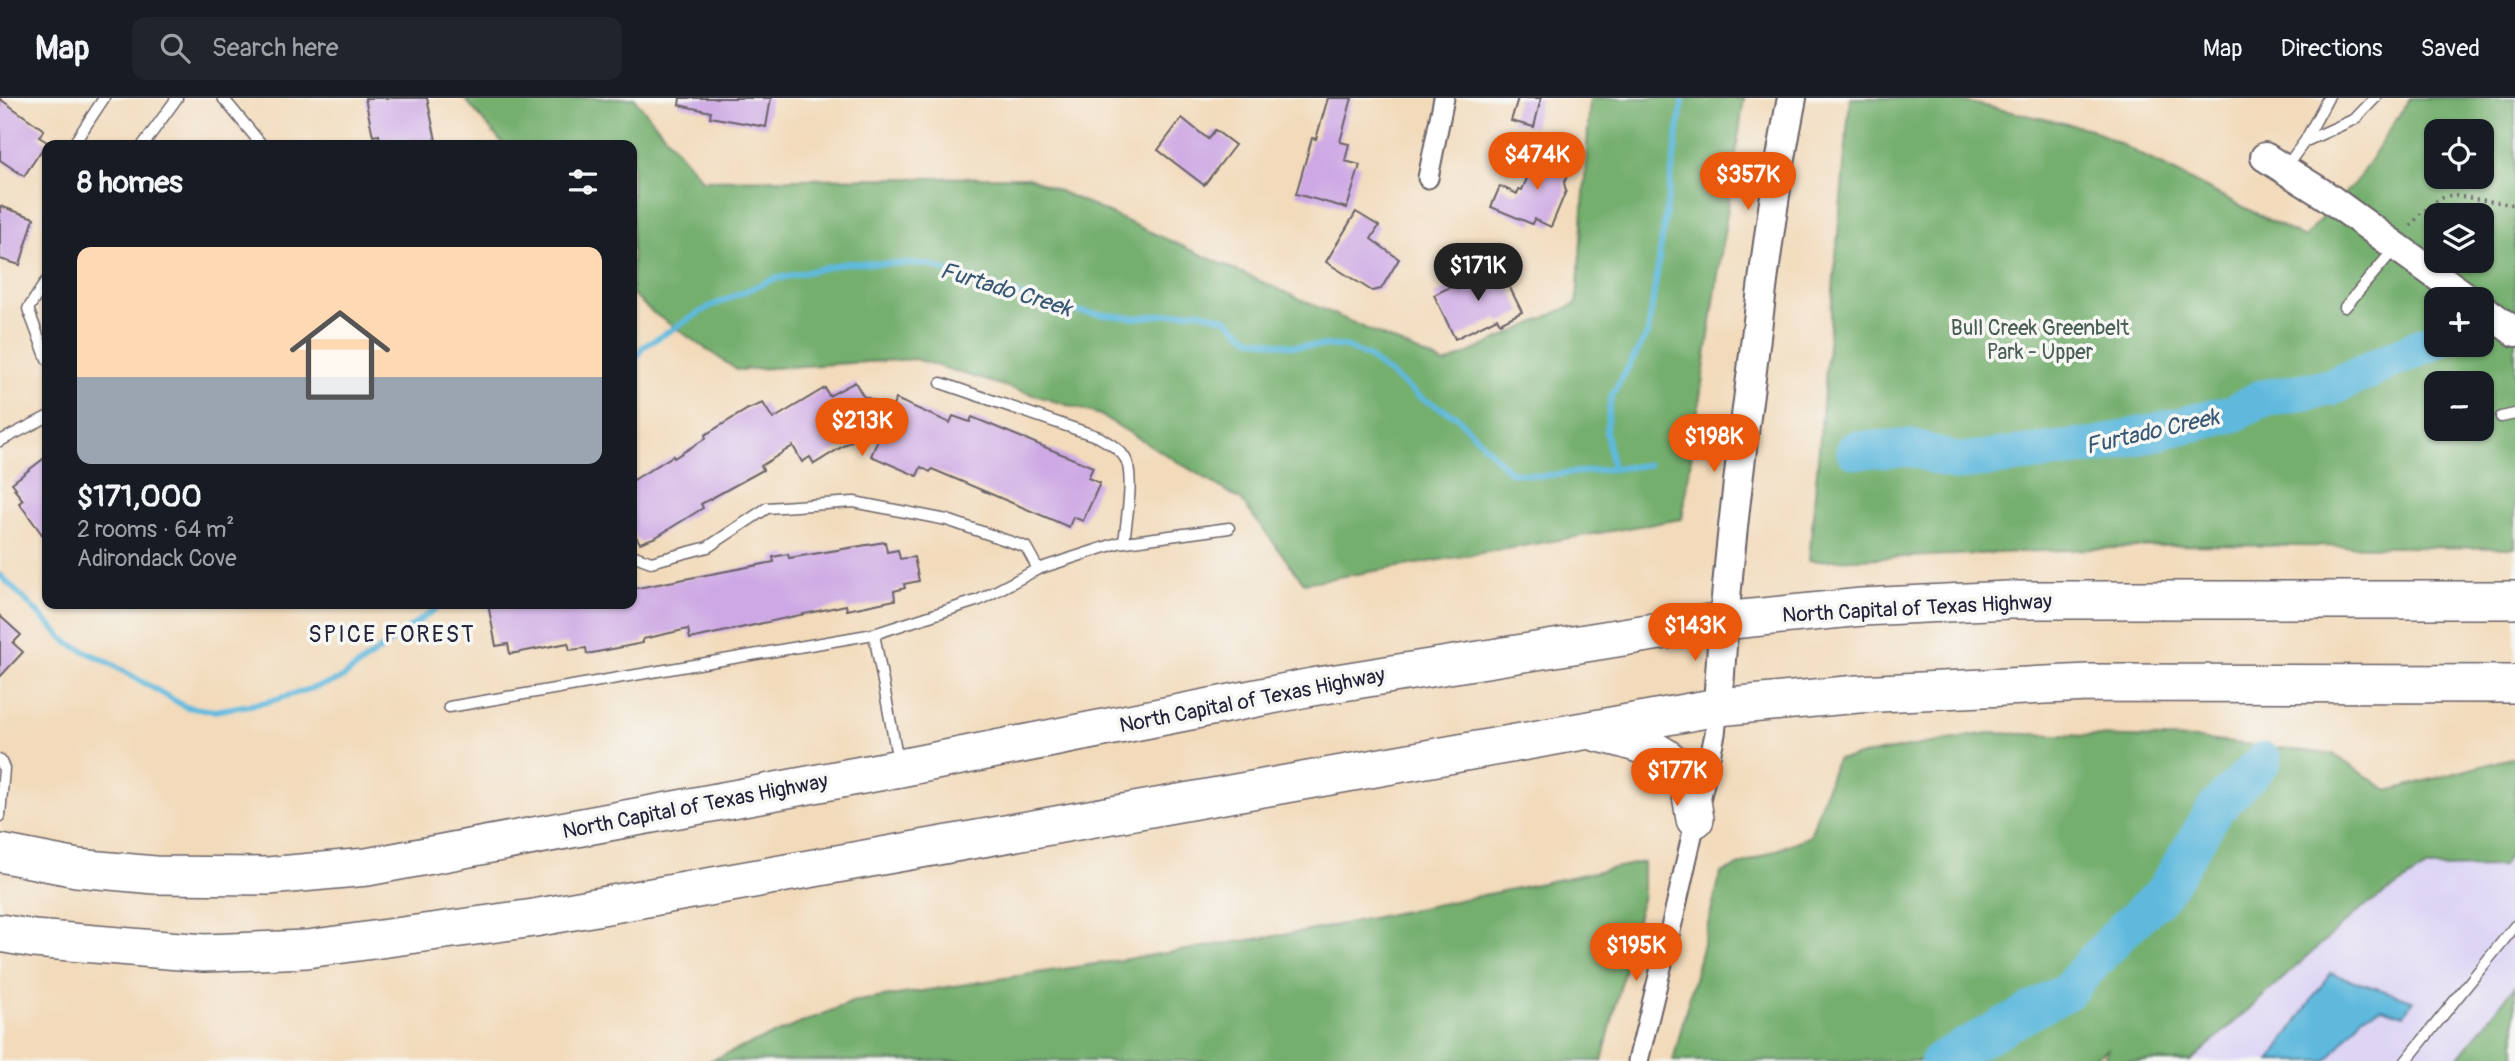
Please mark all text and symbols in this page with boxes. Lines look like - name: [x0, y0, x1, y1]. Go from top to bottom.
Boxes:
- search box: [132, 17, 622, 80]
- text: Map: [35, 28, 90, 69]
- icon: search: [156, 29, 194, 67]
- text: Search here: [212, 32, 339, 64]
- text: Map: [2203, 34, 2243, 63]
- text: Directions: [2281, 34, 2382, 63]
- text: Saved: [2420, 34, 2480, 63]
- map controls: [2424, 119, 2494, 441]
- button: locate: [2424, 119, 2494, 189]
- pin: $474K: [1488, 132, 1586, 192]
- text: $474K: [1504, 140, 1570, 169]
- pin: $357K: [1699, 152, 1797, 212]
- text: $357K: [1716, 160, 1780, 189]
- icon: filters: [564, 163, 602, 201]
- text: 8 homes: [77, 164, 183, 201]
- button: layers: [2424, 203, 2494, 273]
- pin: $171K: [1429, 244, 1527, 303]
- text: $171K: [1450, 251, 1506, 280]
- water label: Furtado Creek: [937, 256, 1077, 324]
- button: +: [2424, 287, 2494, 357]
- icon: home: [277, 292, 403, 418]
- park label: Bull Creek Greenbelt Park - Upper: [1951, 315, 2130, 366]
- button: −: [2424, 371, 2494, 441]
- pin: $213K: [813, 398, 911, 458]
- water label: Furtado Creek: [2083, 402, 2224, 461]
- text: $213K: [831, 406, 893, 435]
- pin: $198K: [1665, 414, 1763, 474]
- text: $198K: [1685, 422, 1743, 451]
- text: $171,000: [77, 478, 202, 515]
- text: 2 rooms · 64 m²: [77, 515, 234, 544]
- text: Adirondack Cove: [77, 544, 237, 573]
- street label: North Capital of Texas Highway: [1782, 588, 2053, 629]
- pin: $143K: [1646, 603, 1744, 663]
- text: $143K: [1664, 611, 1726, 640]
- district label: SPICE FOREST: [308, 620, 476, 649]
- street label: North Capital of Texas Highway: [1117, 661, 1387, 739]
- pin: $177K: [1628, 748, 1726, 808]
- text: $177K: [1647, 756, 1707, 785]
- street label: North Capital of Texas Highway: [560, 767, 830, 845]
- pin: $195K: [1587, 924, 1685, 983]
- text: $195K: [1606, 931, 1666, 960]

